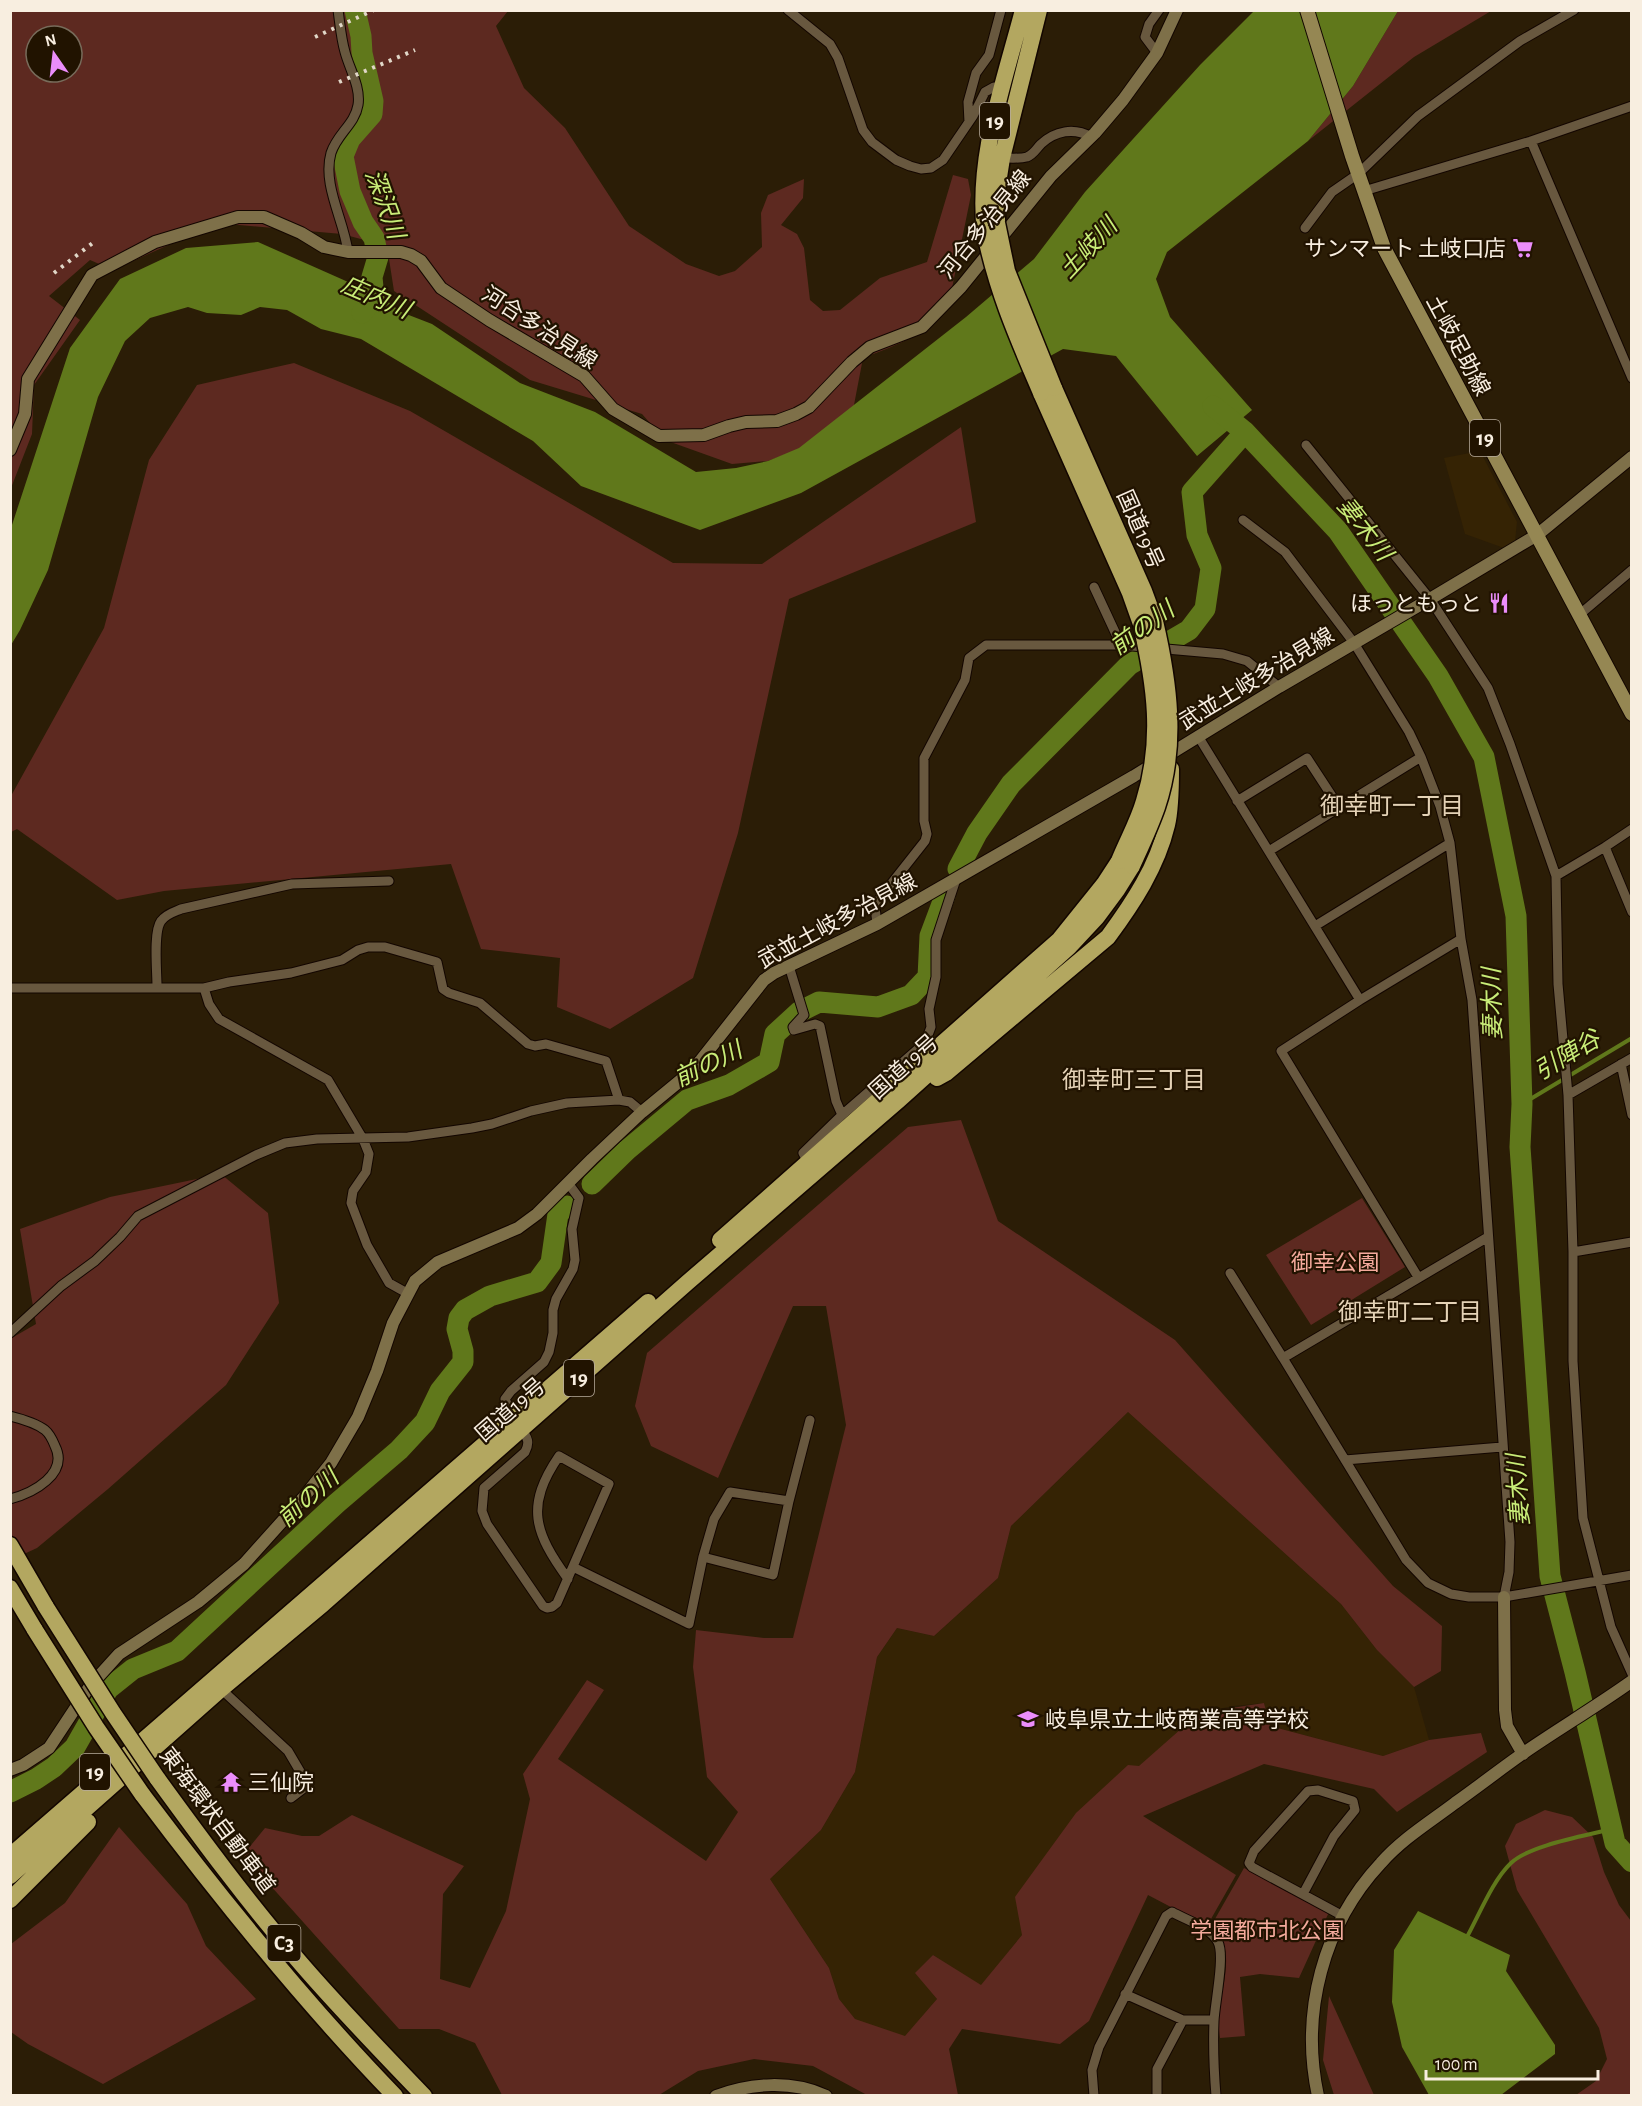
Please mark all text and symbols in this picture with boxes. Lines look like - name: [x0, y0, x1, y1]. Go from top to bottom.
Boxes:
- north arrow: [24, 24, 84, 84]
- text: N: [43, 31, 58, 50]
- road number: 19: [980, 103, 1010, 139]
- water label: 深沢川: [360, 166, 410, 245]
- street label: 河合多治見線: [934, 166, 1035, 283]
- water label: 土岐川: [1054, 211, 1124, 283]
- supermarket icon: サンマート 土岐口店: [1511, 236, 1535, 260]
- place label: サンマート 土岐口店: [1304, 237, 1506, 260]
- water label: 庄内川: [338, 271, 417, 324]
- street label: 河合多治見線: [478, 282, 601, 373]
- street label: 土岐足助線: [1423, 291, 1495, 399]
- road number: 19: [1470, 420, 1500, 456]
- street label: 国道19号: [1113, 486, 1168, 572]
- water label: 妻木川: [1333, 493, 1399, 568]
- restaurant icon: ほっともっと: [1487, 591, 1511, 615]
- place label: ほっともっと: [1350, 593, 1482, 615]
- water label: 前の川: [1105, 595, 1181, 660]
- street label: 武並土岐多治見線: [1175, 623, 1338, 734]
- district label: 御幸町一丁目: [1320, 793, 1464, 819]
- street label: 武並土岐多治見線: [754, 869, 920, 972]
- water label: 妻木川: [1478, 965, 1506, 1040]
- water label: 引陣谷: [1529, 1024, 1606, 1085]
- street label: 国道19号: [864, 1030, 942, 1103]
- water label: 前の川: [670, 1035, 749, 1091]
- district label: 御幸町三丁目: [1062, 1067, 1206, 1093]
- park label: 御幸公園: [1291, 1251, 1379, 1274]
- district label: 御幸町二丁目: [1338, 1299, 1482, 1325]
- road number: 19: [564, 1360, 594, 1396]
- street label: 国道19号: [471, 1373, 550, 1446]
- water label: 妻木川: [1502, 1450, 1533, 1527]
- water label: 前の川: [273, 1462, 346, 1532]
- school or university icon: 岐阜県立土岐商業高等学校: [1016, 1707, 1040, 1731]
- place label: 岐阜県立土岐商業高等学校: [1045, 1708, 1309, 1731]
- street label: 東海環状自動車道: [155, 1743, 280, 1898]
- road number: 19: [80, 1754, 110, 1790]
- temple icon: 三仙院: [219, 1770, 243, 1794]
- place label: 三仙院: [248, 1771, 314, 1794]
- park label: 学園都市北公園: [1190, 1919, 1344, 1942]
- road number: C3: [268, 1925, 300, 1961]
- scale bar: [1426, 2043, 1598, 2081]
- text: 100 m: [1435, 2056, 1478, 2074]

